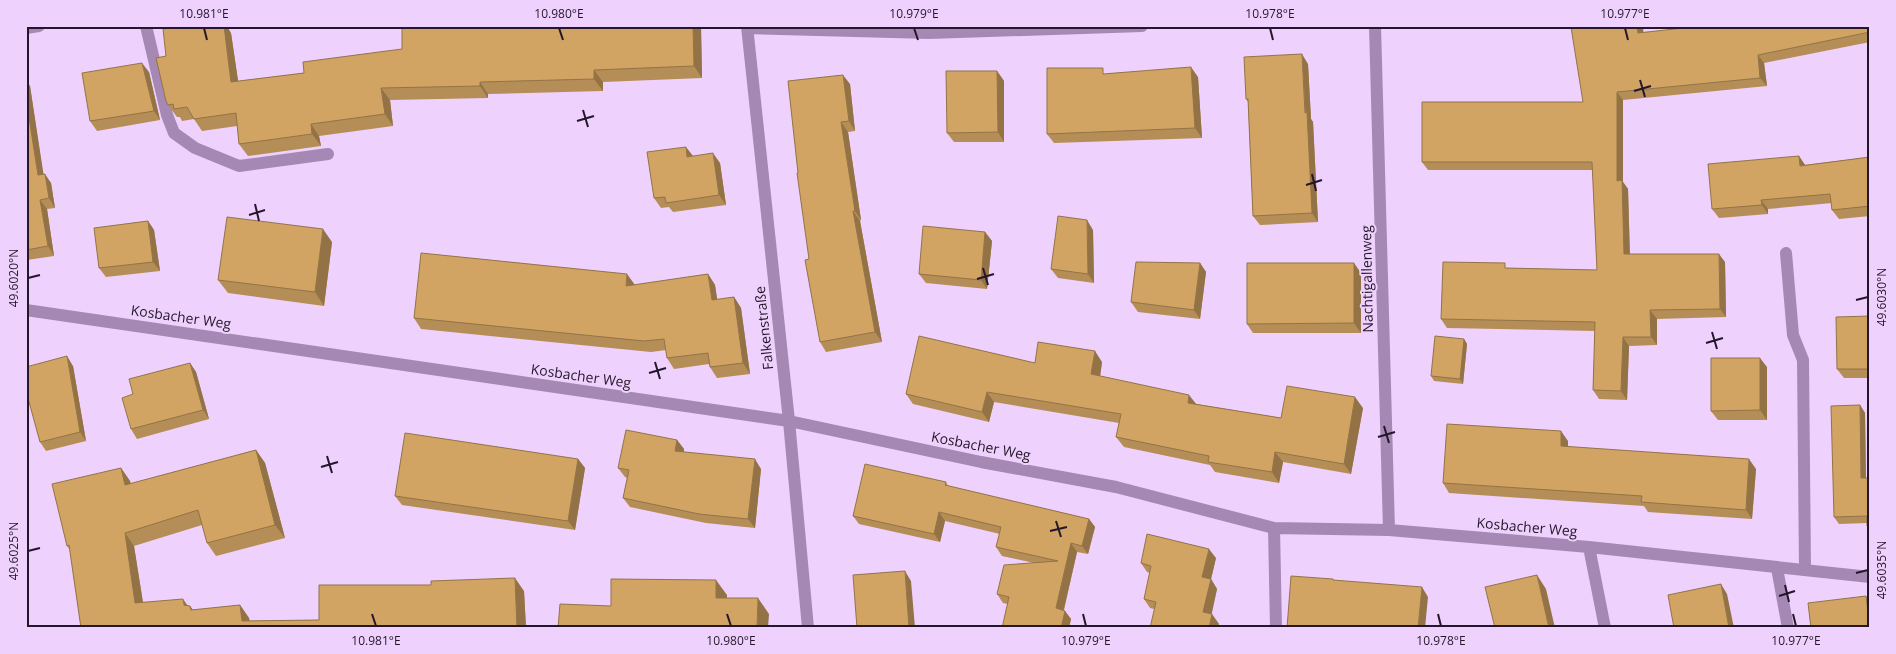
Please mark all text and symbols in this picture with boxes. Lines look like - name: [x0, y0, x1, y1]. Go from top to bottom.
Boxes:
- text: 10.981°E: [179, 5, 229, 22]
- text: 10.980°E: [534, 5, 584, 22]
- text: 10.979°E: [889, 5, 939, 22]
- text: 10.978°E: [1245, 5, 1295, 22]
- text: 10.977°E: [1600, 5, 1650, 22]
- street label: Nachtigallenweg: [1356, 225, 1377, 333]
- text: 49.6020°N: [5, 249, 22, 307]
- text: 49.6030°N: [1873, 268, 1890, 326]
- street label: Falkenstraße: [750, 285, 777, 371]
- street label: Kosbacher Weg: [130, 300, 233, 333]
- street label: Kosbacher Weg: [530, 359, 633, 392]
- street label: Kosbacher Weg: [930, 427, 1033, 465]
- street label: Kosbacher Weg: [1476, 513, 1579, 540]
- text: 49.6025°N: [5, 522, 22, 580]
- text: 49.6035°N: [1873, 541, 1890, 599]
- text: 10.981°E: [351, 632, 401, 649]
- text: 10.980°E: [706, 632, 756, 649]
- text: 10.979°E: [1061, 632, 1111, 649]
- text: 10.978°E: [1416, 632, 1466, 649]
- text: 10.977°E: [1771, 632, 1821, 649]

